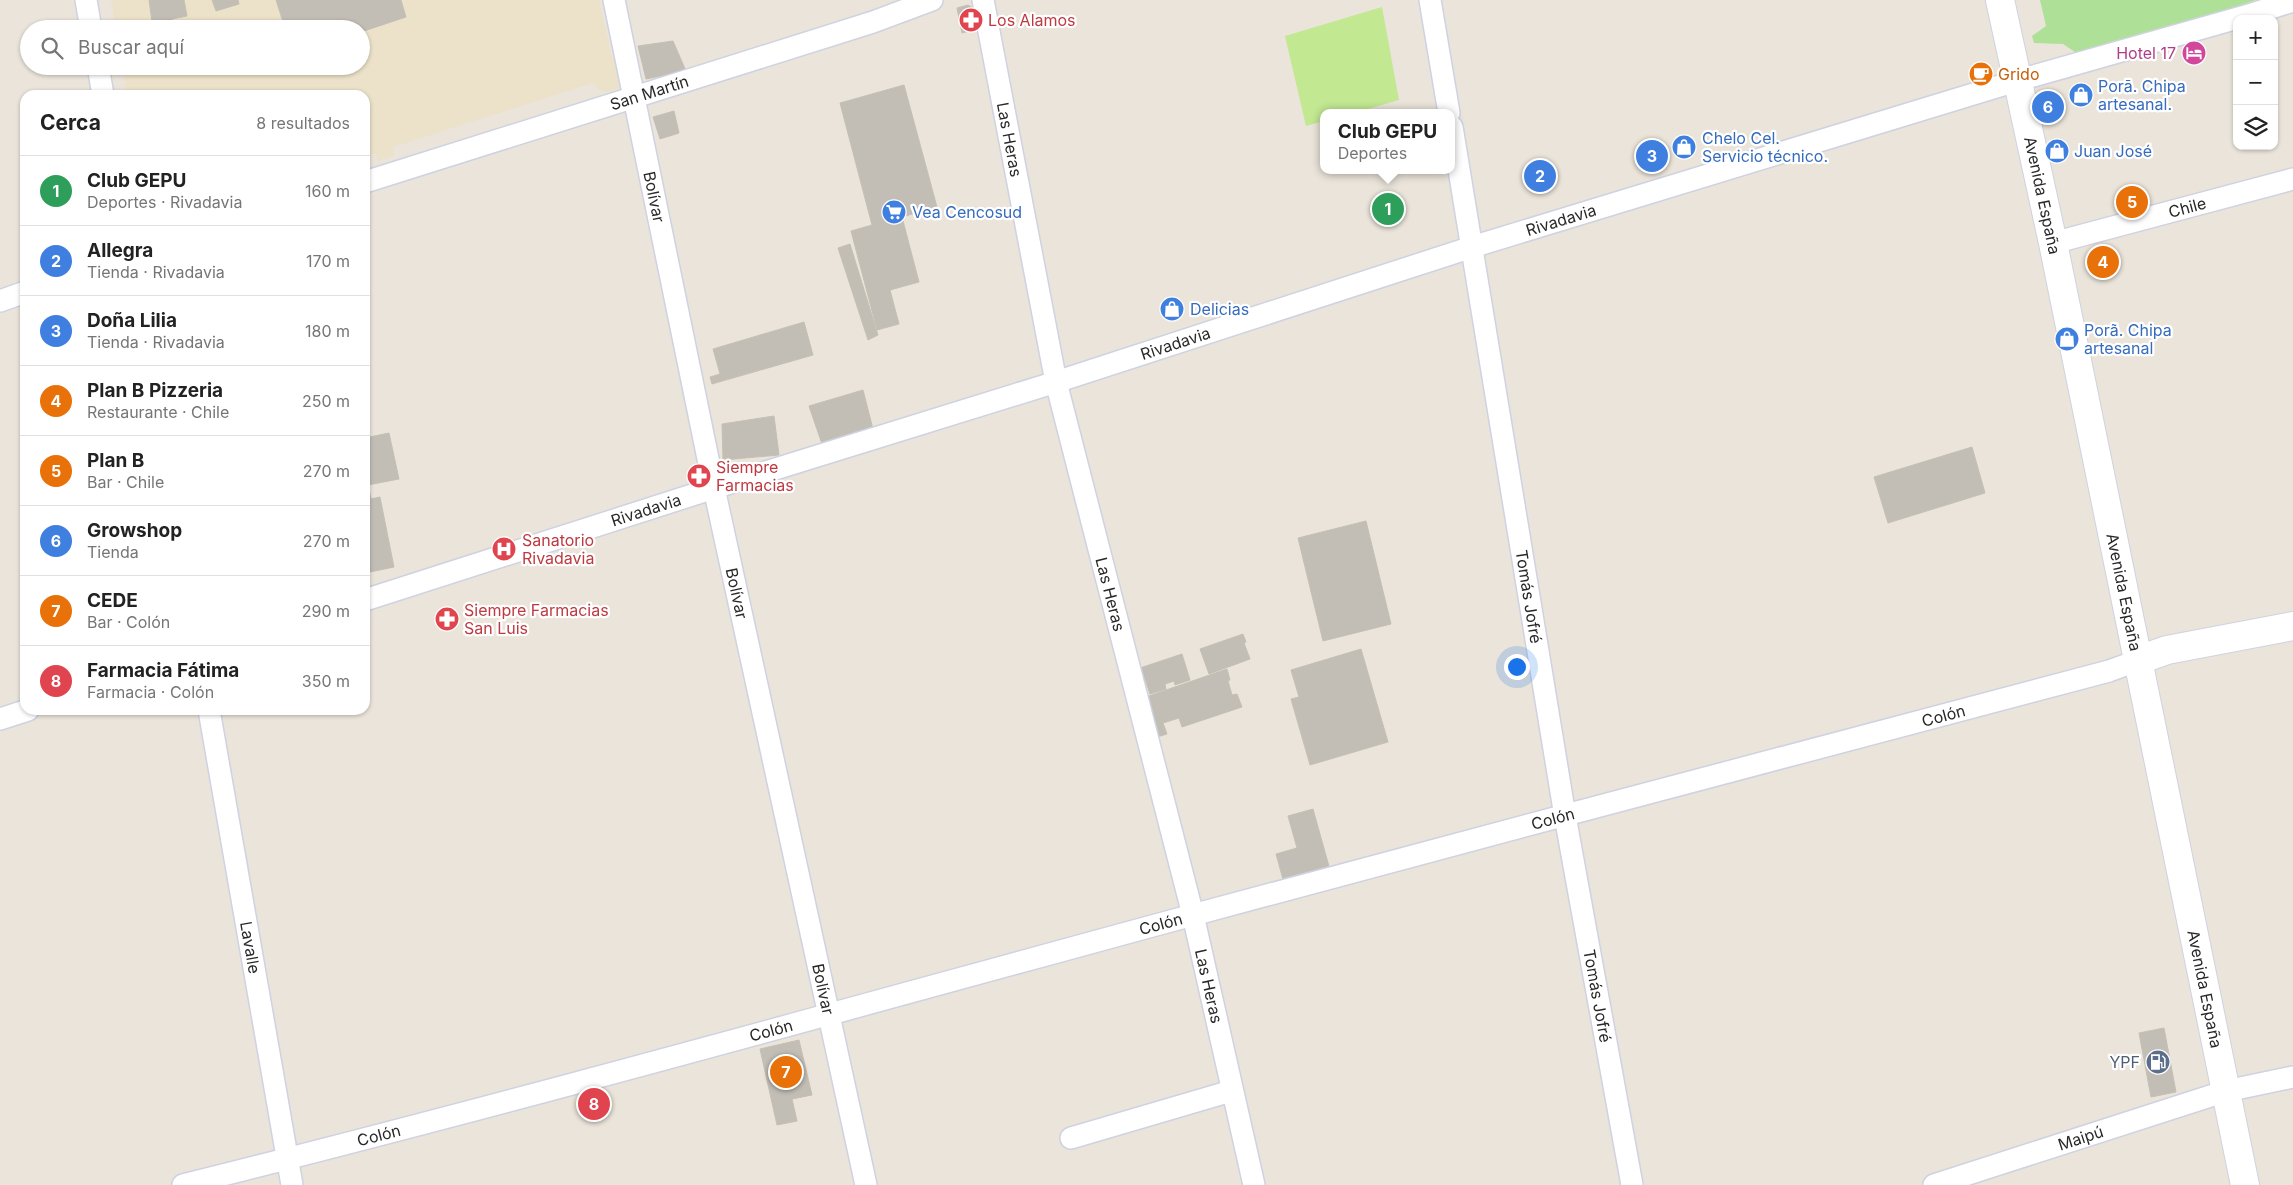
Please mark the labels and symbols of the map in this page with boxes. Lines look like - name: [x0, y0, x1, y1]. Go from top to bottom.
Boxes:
- pharmacy icon: Los Alamos: [958, 7, 984, 33]
- place label: Los Alamos: [988, 10, 1076, 30]
- hotel icon: Hotel 17: [2181, 40, 2207, 66]
- place label: Hotel 17: [2116, 43, 2176, 63]
- cafe icon: Grido: [1968, 61, 1994, 87]
- place label: Grido: [1998, 64, 2039, 84]
- street label: San Martín: [607, 71, 691, 114]
- place label: Porā. Chipa artesanal.: [2098, 76, 2186, 114]
- shop icon: Porā. Chipa artesanal.: [2068, 82, 2094, 108]
- pin: 6: [2032, 88, 2064, 126]
- street label: Las Heras: [993, 100, 1027, 179]
- place label: Chelo Cel. Servicio técnico.: [1702, 128, 1828, 166]
- shop icon: Chelo Cel. Servicio técnico.: [1671, 134, 1697, 160]
- street label: Avenida España: [2020, 135, 2065, 256]
- pin: 3: [1636, 137, 1668, 175]
- shop icon: Juan José: [2044, 138, 2070, 164]
- place label: Juan José: [2074, 141, 2152, 161]
- pin: 2: [1524, 157, 1556, 195]
- street label: Bolívar: [639, 170, 669, 224]
- pin: 5: [2116, 183, 2148, 221]
- pin: 1: [1372, 190, 1404, 228]
- street label: Chile: [2166, 193, 2208, 222]
- supermarket icon: Vea Cencosud: [881, 199, 907, 225]
- street label: Rivadavia: [1523, 200, 1599, 240]
- place label: Vea Cencosud: [912, 202, 1022, 222]
- pin: 4: [2087, 243, 2119, 281]
- shop icon: Delicias: [1159, 296, 1185, 322]
- place label: Delicias: [1190, 299, 1249, 319]
- place label: Porã. Chipa artesanal: [2084, 320, 2172, 358]
- street label: Rivadavia: [1138, 323, 1213, 364]
- shop icon: Porã. Chipa artesanal: [2054, 326, 2080, 352]
- place label: Siempre Farmacias: [716, 457, 794, 495]
- pharmacy icon: Siempre Farmacias: [686, 463, 712, 489]
- street label: Rivadavia: [608, 489, 683, 530]
- place label: Sanatorio Rivadavia: [522, 530, 594, 568]
- street label: Avenida España: [2102, 531, 2146, 653]
- hospital icon: Sanatorio Rivadavia: [491, 536, 517, 562]
- street label: Tomás Jofré: [1512, 549, 1547, 645]
- street label: Las Heras: [1091, 555, 1130, 633]
- street label: Bolívar: [722, 566, 752, 621]
- place label: Siempre Farmacias San Luis: [464, 600, 609, 638]
- pharmacy icon: Siempre Farmacias San Luis: [434, 606, 460, 632]
- your location: [1504, 654, 1530, 680]
- street label: Colón: [1920, 700, 1967, 731]
- street label: Colón: [1529, 803, 1577, 834]
- street label: Colón: [1137, 908, 1185, 939]
- street label: Lavalle: [236, 920, 265, 975]
- street label: Avenida España: [2183, 928, 2227, 1050]
- street label: Las Heras: [1191, 947, 1227, 1025]
- street label: Tomás Jofré: [1579, 948, 1616, 1044]
- street label: Bolívar: [808, 962, 839, 1016]
- street label: Colón: [747, 1015, 795, 1046]
- fuel station icon: YPF: [2145, 1049, 2171, 1075]
- place label: YPF: [2109, 1052, 2140, 1072]
- pin: 7: [770, 1053, 802, 1091]
- pin: 8: [578, 1085, 610, 1123]
- street label: Colón: [355, 1120, 403, 1150]
- street label: Maipú: [2055, 1121, 2106, 1154]

